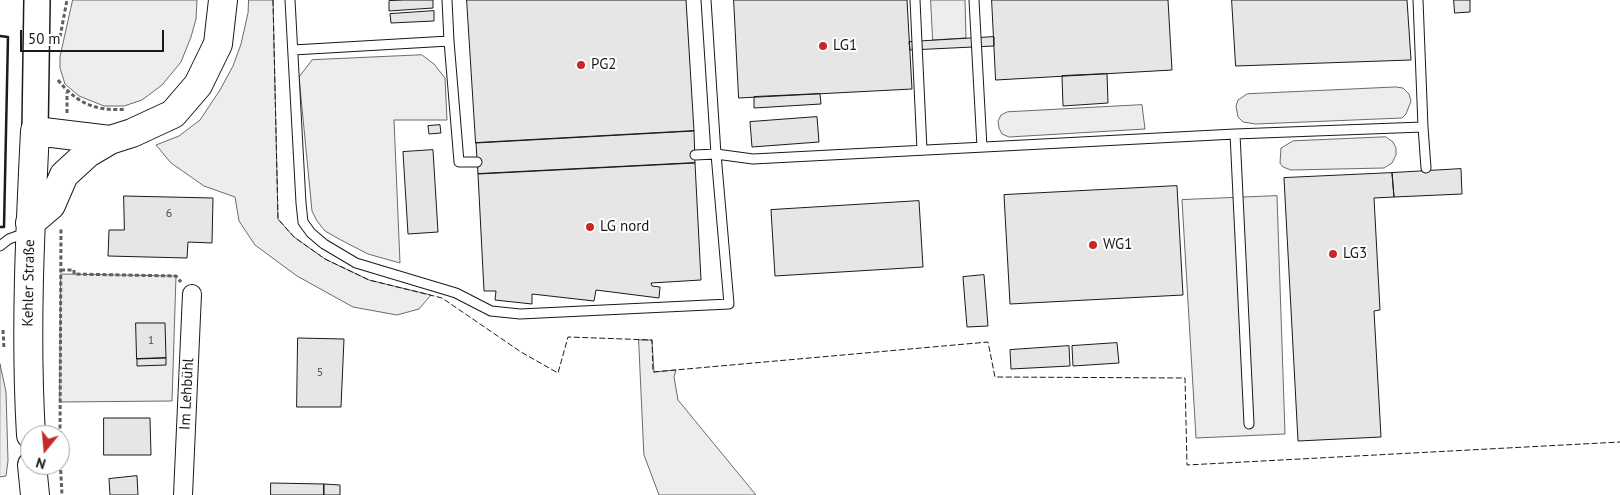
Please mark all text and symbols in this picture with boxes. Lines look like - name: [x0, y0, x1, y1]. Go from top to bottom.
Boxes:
- scale bar: [22, 20, 166, 52]
- text: 50 m: [28, 29, 61, 48]
- place label: LG1: [833, 37, 857, 55]
- marker: LG1: [817, 40, 829, 52]
- place label: PG2: [591, 56, 616, 74]
- marker: PG2: [575, 59, 587, 71]
- house number: 6: [166, 207, 172, 221]
- place label: LG nord: [600, 218, 649, 236]
- marker: LG nord: [584, 221, 596, 233]
- place label: WG1: [1103, 236, 1132, 254]
- street label: Kehler Straße: [19, 239, 39, 327]
- marker: WG1: [1087, 239, 1099, 251]
- place label: LG3: [1343, 245, 1367, 263]
- marker: LG3: [1327, 248, 1339, 260]
- house number: 1: [148, 334, 154, 348]
- street label: Im Lehbühl: [176, 358, 198, 430]
- house number: 5: [317, 366, 323, 380]
- north arrow: [20, 425, 70, 475]
- text: N: [34, 453, 48, 473]

